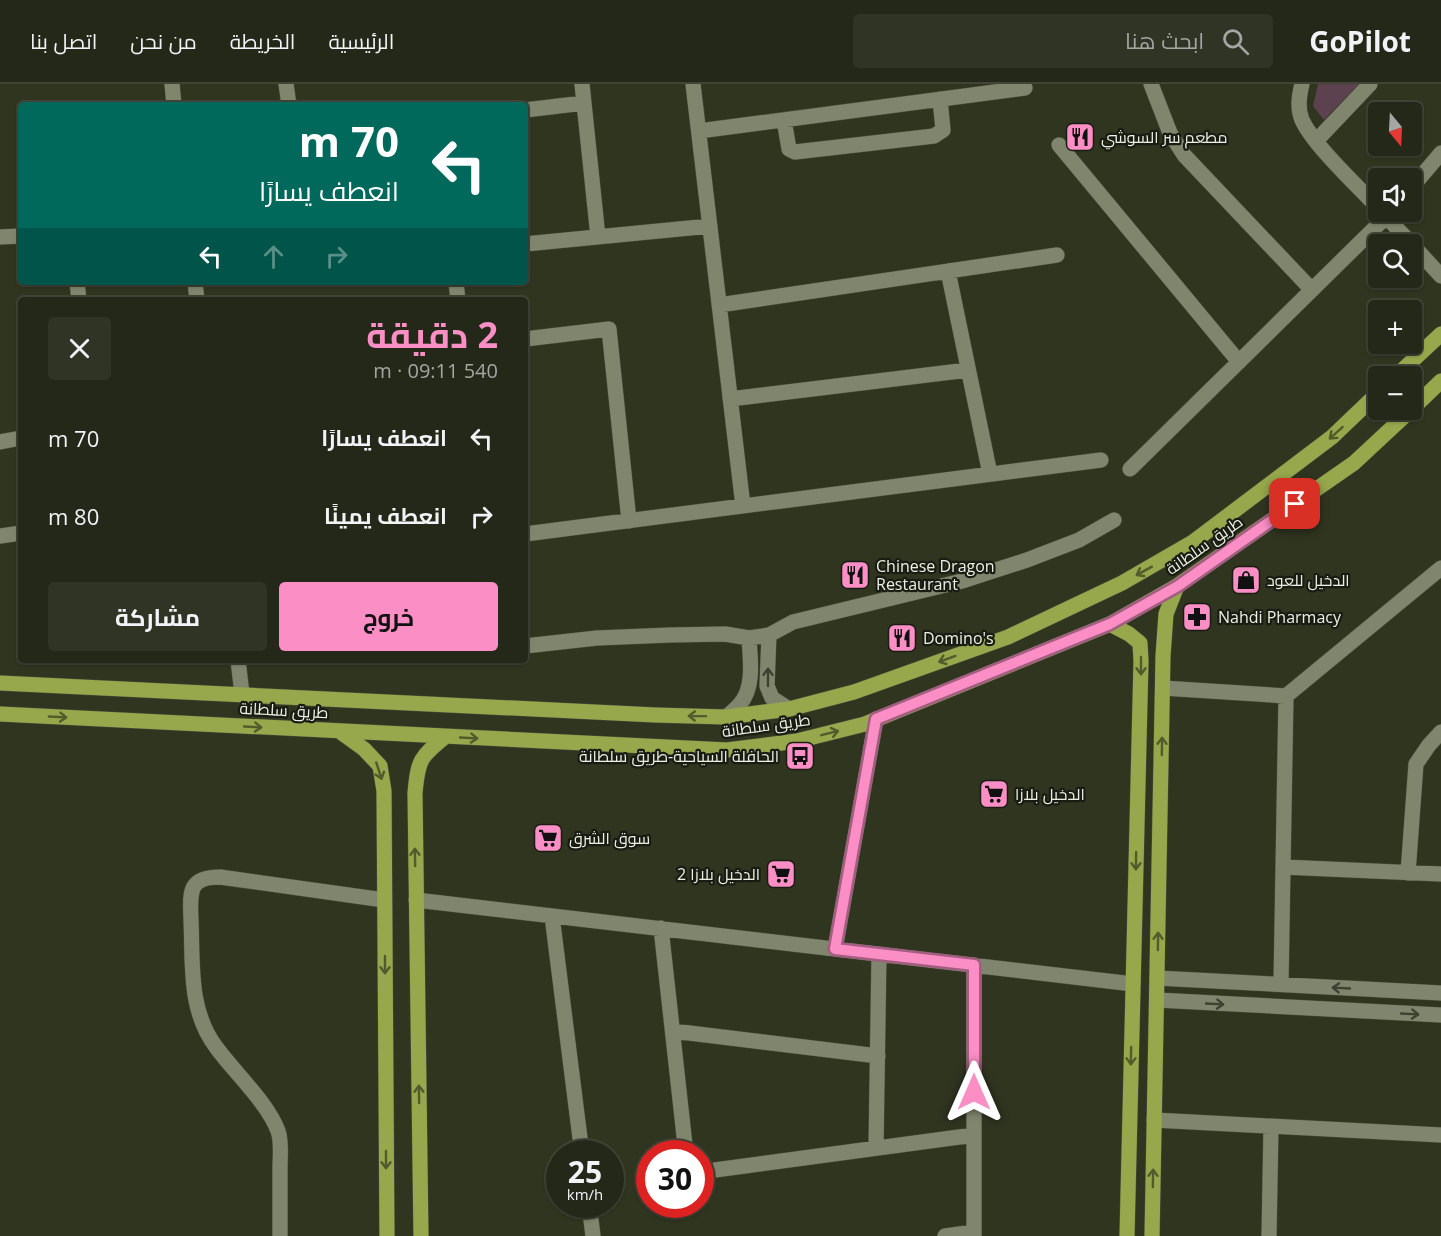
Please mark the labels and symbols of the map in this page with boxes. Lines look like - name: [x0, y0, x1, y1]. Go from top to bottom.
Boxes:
- north arrow: [1368, 102, 1422, 156]
- restaurant icon: مطعم سر السوشي: [1064, 121, 1096, 153]
- place label: مطعم سر السوشي: [1101, 126, 1228, 150]
- one-way arrow: [1329, 426, 1344, 440]
- pin: [1269, 478, 1320, 529]
- street label: طريق سلطانة: [1161, 510, 1247, 580]
- place label: Chinese Dragon Restaurant: [876, 555, 995, 595]
- restaurant icon: Chinese Dragon Restaurant: [839, 559, 871, 591]
- shop icon: الدخيل للعود: [1230, 564, 1262, 596]
- one-way arrow: [1135, 566, 1153, 577]
- place label: الدخيل للعود: [1267, 569, 1350, 591]
- pharmacy icon: Nahdi Pharmacy: [1181, 601, 1213, 633]
- place label: Nahdi Pharmacy: [1218, 606, 1342, 628]
- restaurant icon: Domino's: [886, 622, 918, 654]
- place label: Domino's: [923, 627, 994, 649]
- one-way arrow: [938, 654, 957, 665]
- one-way arrow: [1135, 655, 1147, 675]
- one-way arrow: [762, 668, 774, 688]
- street label: طريق سلطانة: [239, 697, 329, 723]
- street label: طريق سلطانة: [720, 708, 812, 742]
- one-way arrow: [48, 711, 68, 722]
- one-way arrow: [688, 711, 708, 722]
- one-way arrow: [243, 721, 263, 732]
- one-way arrow: [820, 726, 839, 738]
- one-way arrow: [458, 732, 478, 743]
- one-way arrow: [1156, 736, 1167, 756]
- bus stop icon: الحافلة السياحية-طريق سلطانة: [784, 740, 816, 772]
- place label: الحافلة السياحية-طريق سلطانة: [579, 745, 779, 767]
- one-way arrow: [374, 762, 385, 781]
- supermarket icon: الدخیل بلازا: [978, 778, 1010, 810]
- place label: الدخیل بلازا: [1015, 783, 1085, 805]
- supermarket icon: سوق الشرق: [532, 822, 564, 854]
- place label: سوق الشرق: [569, 827, 650, 849]
- one-way arrow: [410, 847, 421, 867]
- one-way arrow: [1130, 850, 1142, 870]
- supermarket icon: الدخیل بلازا 2: [765, 858, 797, 890]
- place label: الدخیل بلازا 2: [677, 863, 760, 885]
- one-way arrow: [1152, 931, 1164, 951]
- one-way arrow: [379, 955, 391, 975]
- one-way arrow: [1331, 982, 1351, 993]
- one-way arrow: [1205, 998, 1225, 1009]
- one-way arrow: [1399, 1008, 1419, 1019]
- one-way arrow: [1126, 1045, 1137, 1065]
- position arrow: [942, 1060, 1006, 1124]
- one-way arrow: [413, 1084, 425, 1104]
- speed limit sign: 30: [636, 1140, 714, 1218]
- one-way arrow: [380, 1150, 392, 1170]
- one-way arrow: [1147, 1168, 1159, 1188]

